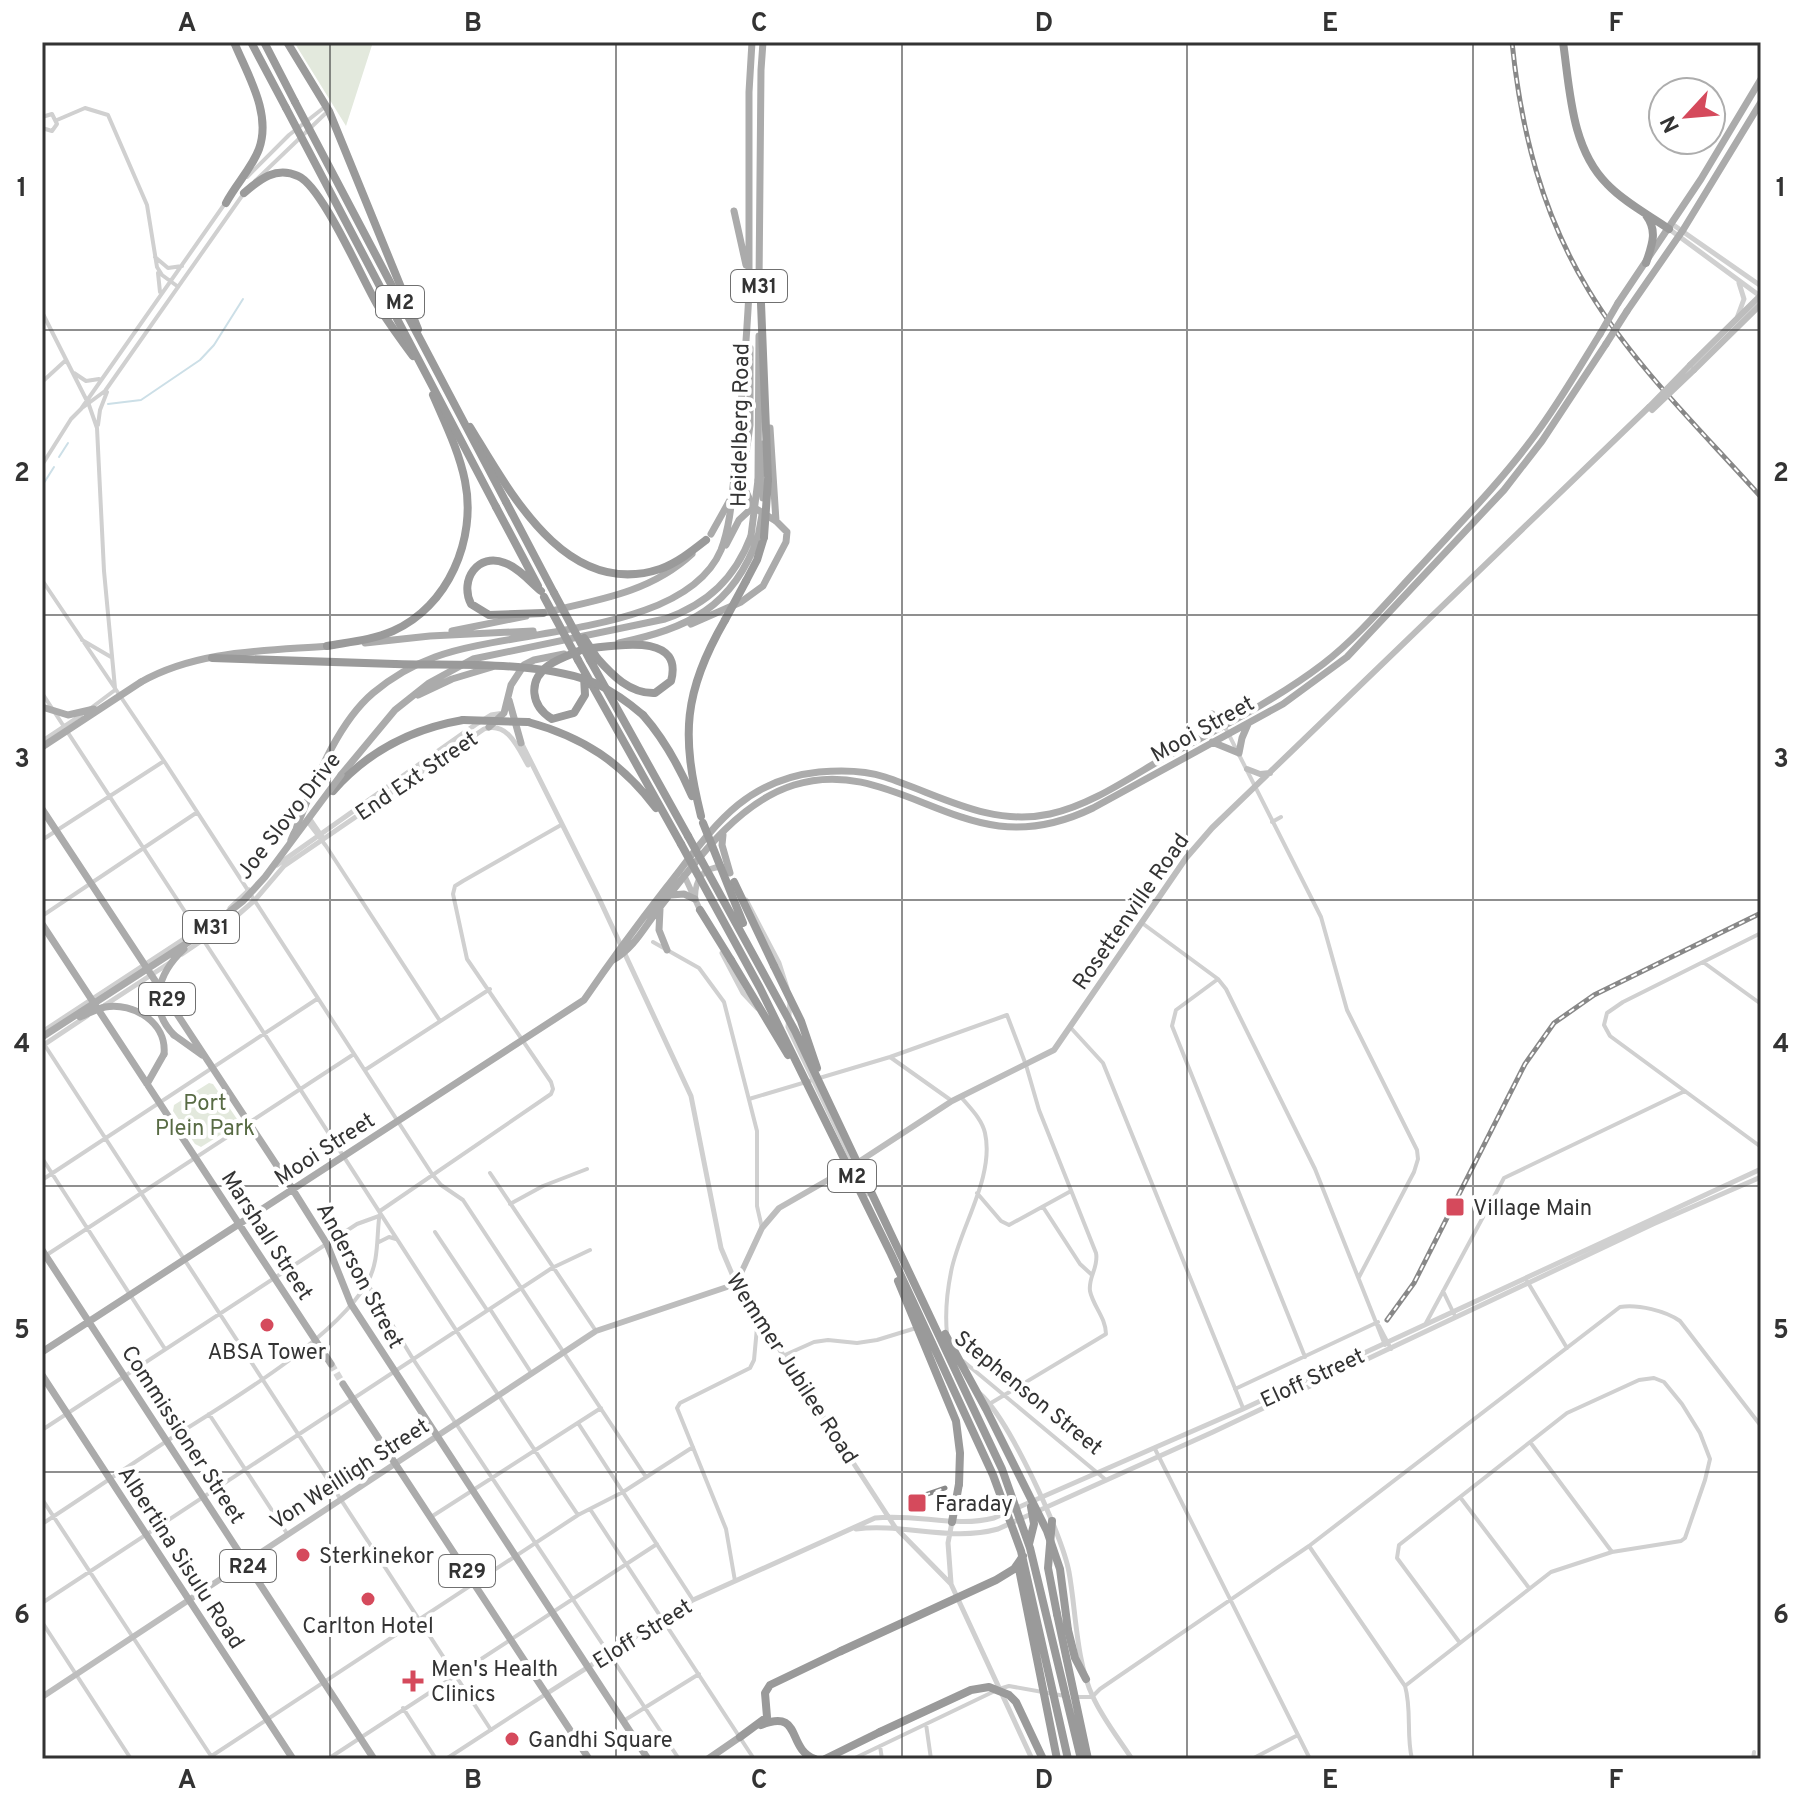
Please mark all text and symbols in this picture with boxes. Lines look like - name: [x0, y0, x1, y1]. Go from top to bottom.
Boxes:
- text: A: [178, 8, 196, 41]
- text: B: [464, 8, 482, 41]
- text: C: [751, 8, 767, 41]
- text: D: [1035, 8, 1053, 41]
- text: E: [1322, 8, 1338, 41]
- text: F: [1609, 8, 1624, 41]
- north arrow: [1647, 76, 1727, 156]
- text: N: [1656, 111, 1687, 137]
- text: 1: [17, 173, 27, 206]
- text: 1: [1776, 173, 1786, 206]
- road number: M31: [731, 270, 787, 302]
- road number: M2: [376, 286, 424, 318]
- street label: Heidelberg Road: [727, 343, 756, 507]
- text: 2: [14, 458, 30, 491]
- text: 2: [1773, 458, 1789, 491]
- street label: Mooi Street: [1147, 691, 1260, 770]
- street label: End Ext Street: [351, 726, 484, 828]
- text: 3: [14, 744, 30, 777]
- text: 3: [1773, 744, 1789, 777]
- street label: Joe Slovo Drive: [232, 748, 348, 885]
- street label: Rosettenville Road: [1068, 829, 1196, 996]
- road number: M31: [183, 911, 239, 943]
- road number: R29: [139, 983, 195, 1015]
- text: 4: [14, 1029, 30, 1062]
- text: 4: [1773, 1029, 1789, 1062]
- park label: Port Plein Park: [155, 1091, 255, 1143]
- street label: Mooi Street: [270, 1108, 381, 1192]
- road number: M2: [828, 1160, 876, 1192]
- street label: Marshall Street: [214, 1167, 318, 1306]
- marker: Village Main: [1444, 1196, 1466, 1218]
- place label: Village Main: [1473, 1196, 1592, 1223]
- street label: Anderson Street: [309, 1199, 408, 1353]
- street label: Wemmer Jubilee Road: [719, 1269, 863, 1470]
- text: 5: [14, 1315, 30, 1348]
- text: 5: [1773, 1315, 1789, 1348]
- marker: ABSA Tower: [258, 1316, 276, 1334]
- street label: Stephenson Street: [948, 1326, 1107, 1462]
- place label: ABSA Tower: [208, 1340, 327, 1367]
- street label: Commissioner Street: [114, 1341, 250, 1530]
- street label: Eloff Street: [1257, 1343, 1369, 1415]
- street label: Von Weilligh Street: [266, 1413, 435, 1537]
- street label: Albertina Sisulu Road: [111, 1462, 249, 1655]
- marker: Faraday: [906, 1492, 928, 1514]
- place label: Faraday: [935, 1492, 1013, 1519]
- place label: Sterkinekor: [319, 1544, 435, 1571]
- marker: Sterkinekor: [294, 1546, 312, 1564]
- road number: R24: [220, 1550, 276, 1582]
- road number: R29: [439, 1555, 495, 1587]
- marker: Carlton Hotel: [359, 1590, 377, 1608]
- street label: Eloff Street: [589, 1594, 698, 1676]
- text: 6: [14, 1600, 30, 1633]
- text: 6: [1773, 1600, 1789, 1633]
- place label: Carlton Hotel: [302, 1614, 434, 1641]
- place label: Men's Health Clinics: [431, 1657, 558, 1709]
- marker: Men's Health Clinics: [402, 1670, 424, 1692]
- place label: Gandhi Square: [528, 1728, 673, 1755]
- marker: Gandhi Square: [503, 1730, 521, 1748]
- text: A: [178, 1765, 196, 1798]
- text: B: [464, 1765, 482, 1798]
- text: C: [751, 1765, 767, 1798]
- text: D: [1035, 1765, 1053, 1798]
- text: E: [1322, 1765, 1338, 1798]
- text: F: [1609, 1765, 1624, 1798]

